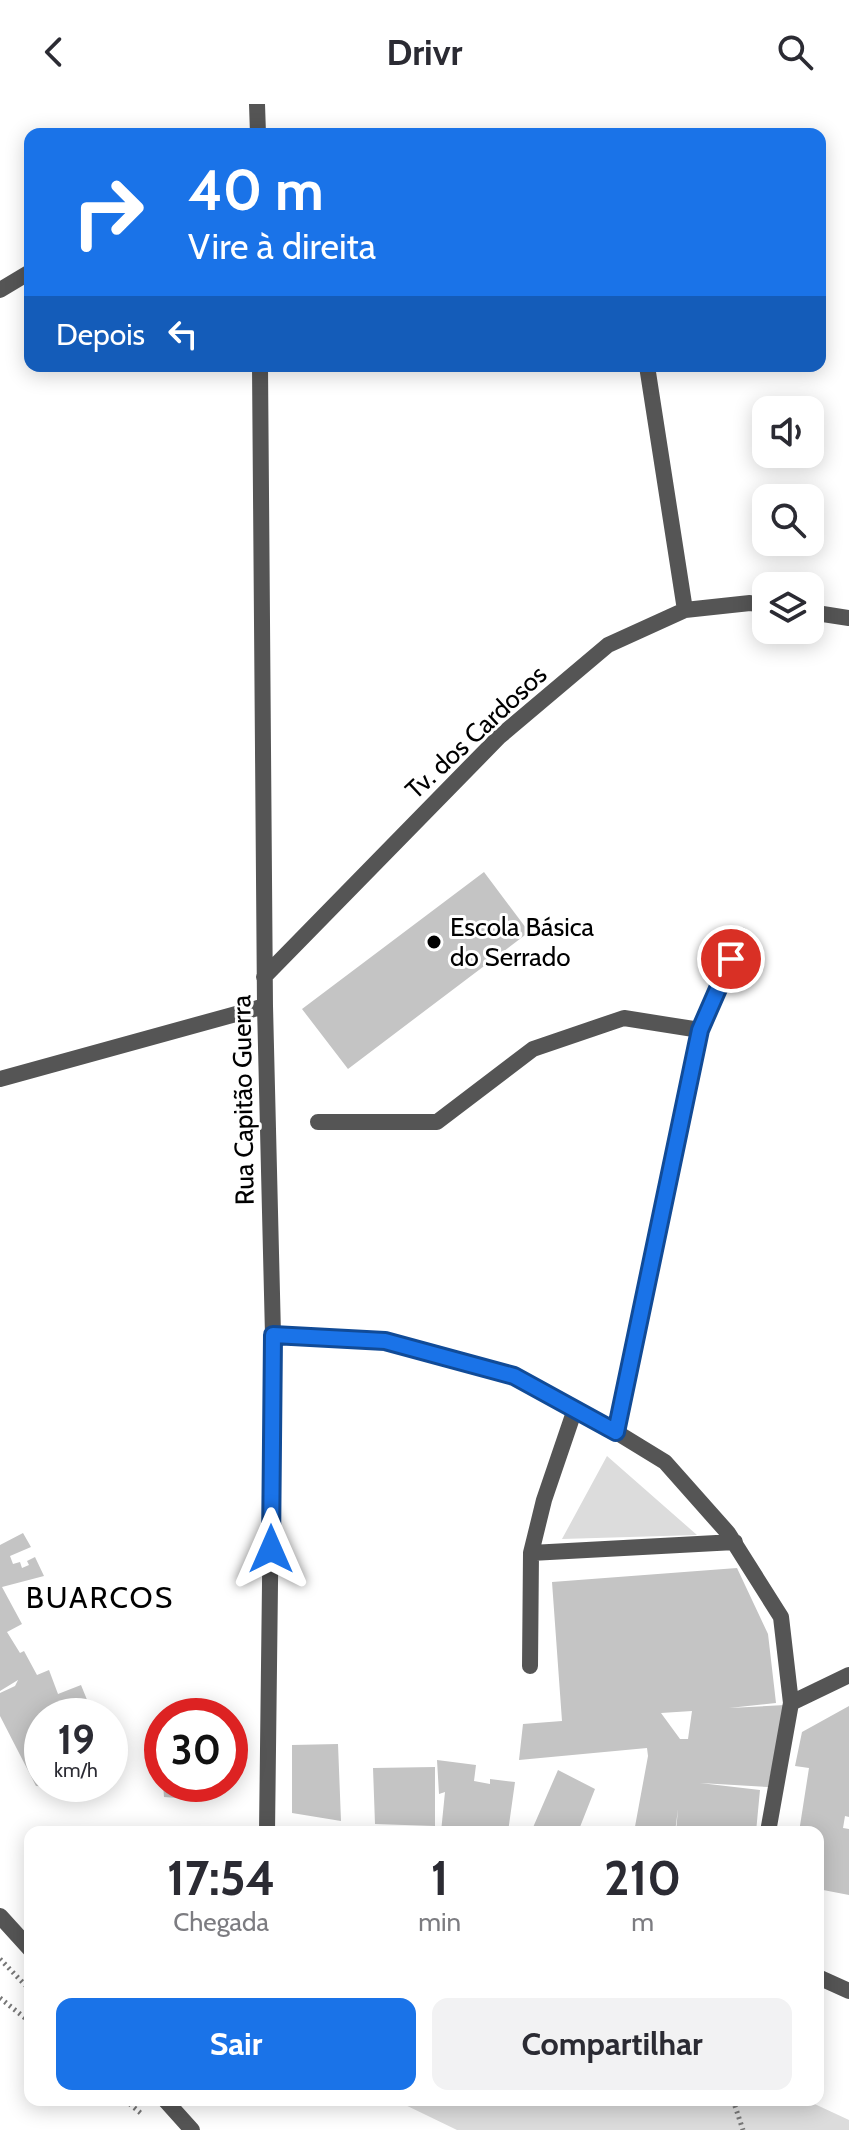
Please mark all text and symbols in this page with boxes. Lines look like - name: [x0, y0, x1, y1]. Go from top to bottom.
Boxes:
- icon: back: [32, 30, 76, 74]
- text: Drivr: [387, 30, 462, 74]
- icon: search: [773, 30, 817, 74]
- text: 40 m: [188, 156, 324, 224]
- icon: right: [56, 160, 160, 264]
- text: Vire à direita: [188, 224, 376, 268]
- icon: left: [161, 312, 205, 356]
- text: Depois: [56, 316, 145, 353]
- map controls: [752, 396, 824, 644]
- button: sound: [752, 396, 824, 468]
- button: search: [752, 484, 824, 556]
- button: layers: [752, 572, 824, 644]
- street label: Tv. dos Cardosos: [399, 658, 553, 806]
- place label: Escola Básica do Serrado: [450, 911, 595, 973]
- pin: [697, 925, 765, 993]
- marker: Escola Básica do Serrado: [425, 933, 443, 951]
- icon: arrive: [709, 937, 753, 981]
- street label: Rua Capitão Guerra: [225, 994, 261, 1205]
- position arrow: [229, 1507, 313, 1591]
- district label: BUARCOS: [26, 1579, 174, 1616]
- speed limit sign: 30: [144, 1698, 248, 1802]
- text: 19: [57, 1715, 95, 1764]
- text: km/h: [54, 1758, 98, 1782]
- text: 17:54: [167, 1849, 275, 1907]
- text: 1: [431, 1849, 449, 1907]
- text: 210: [604, 1849, 681, 1907]
- text: Chegada: [173, 1906, 269, 1938]
- text: min: [418, 1906, 461, 1938]
- text: m: [631, 1906, 654, 1938]
- button: Sair: [56, 1998, 416, 2090]
- button: Compartilhar: [432, 1998, 792, 2090]

